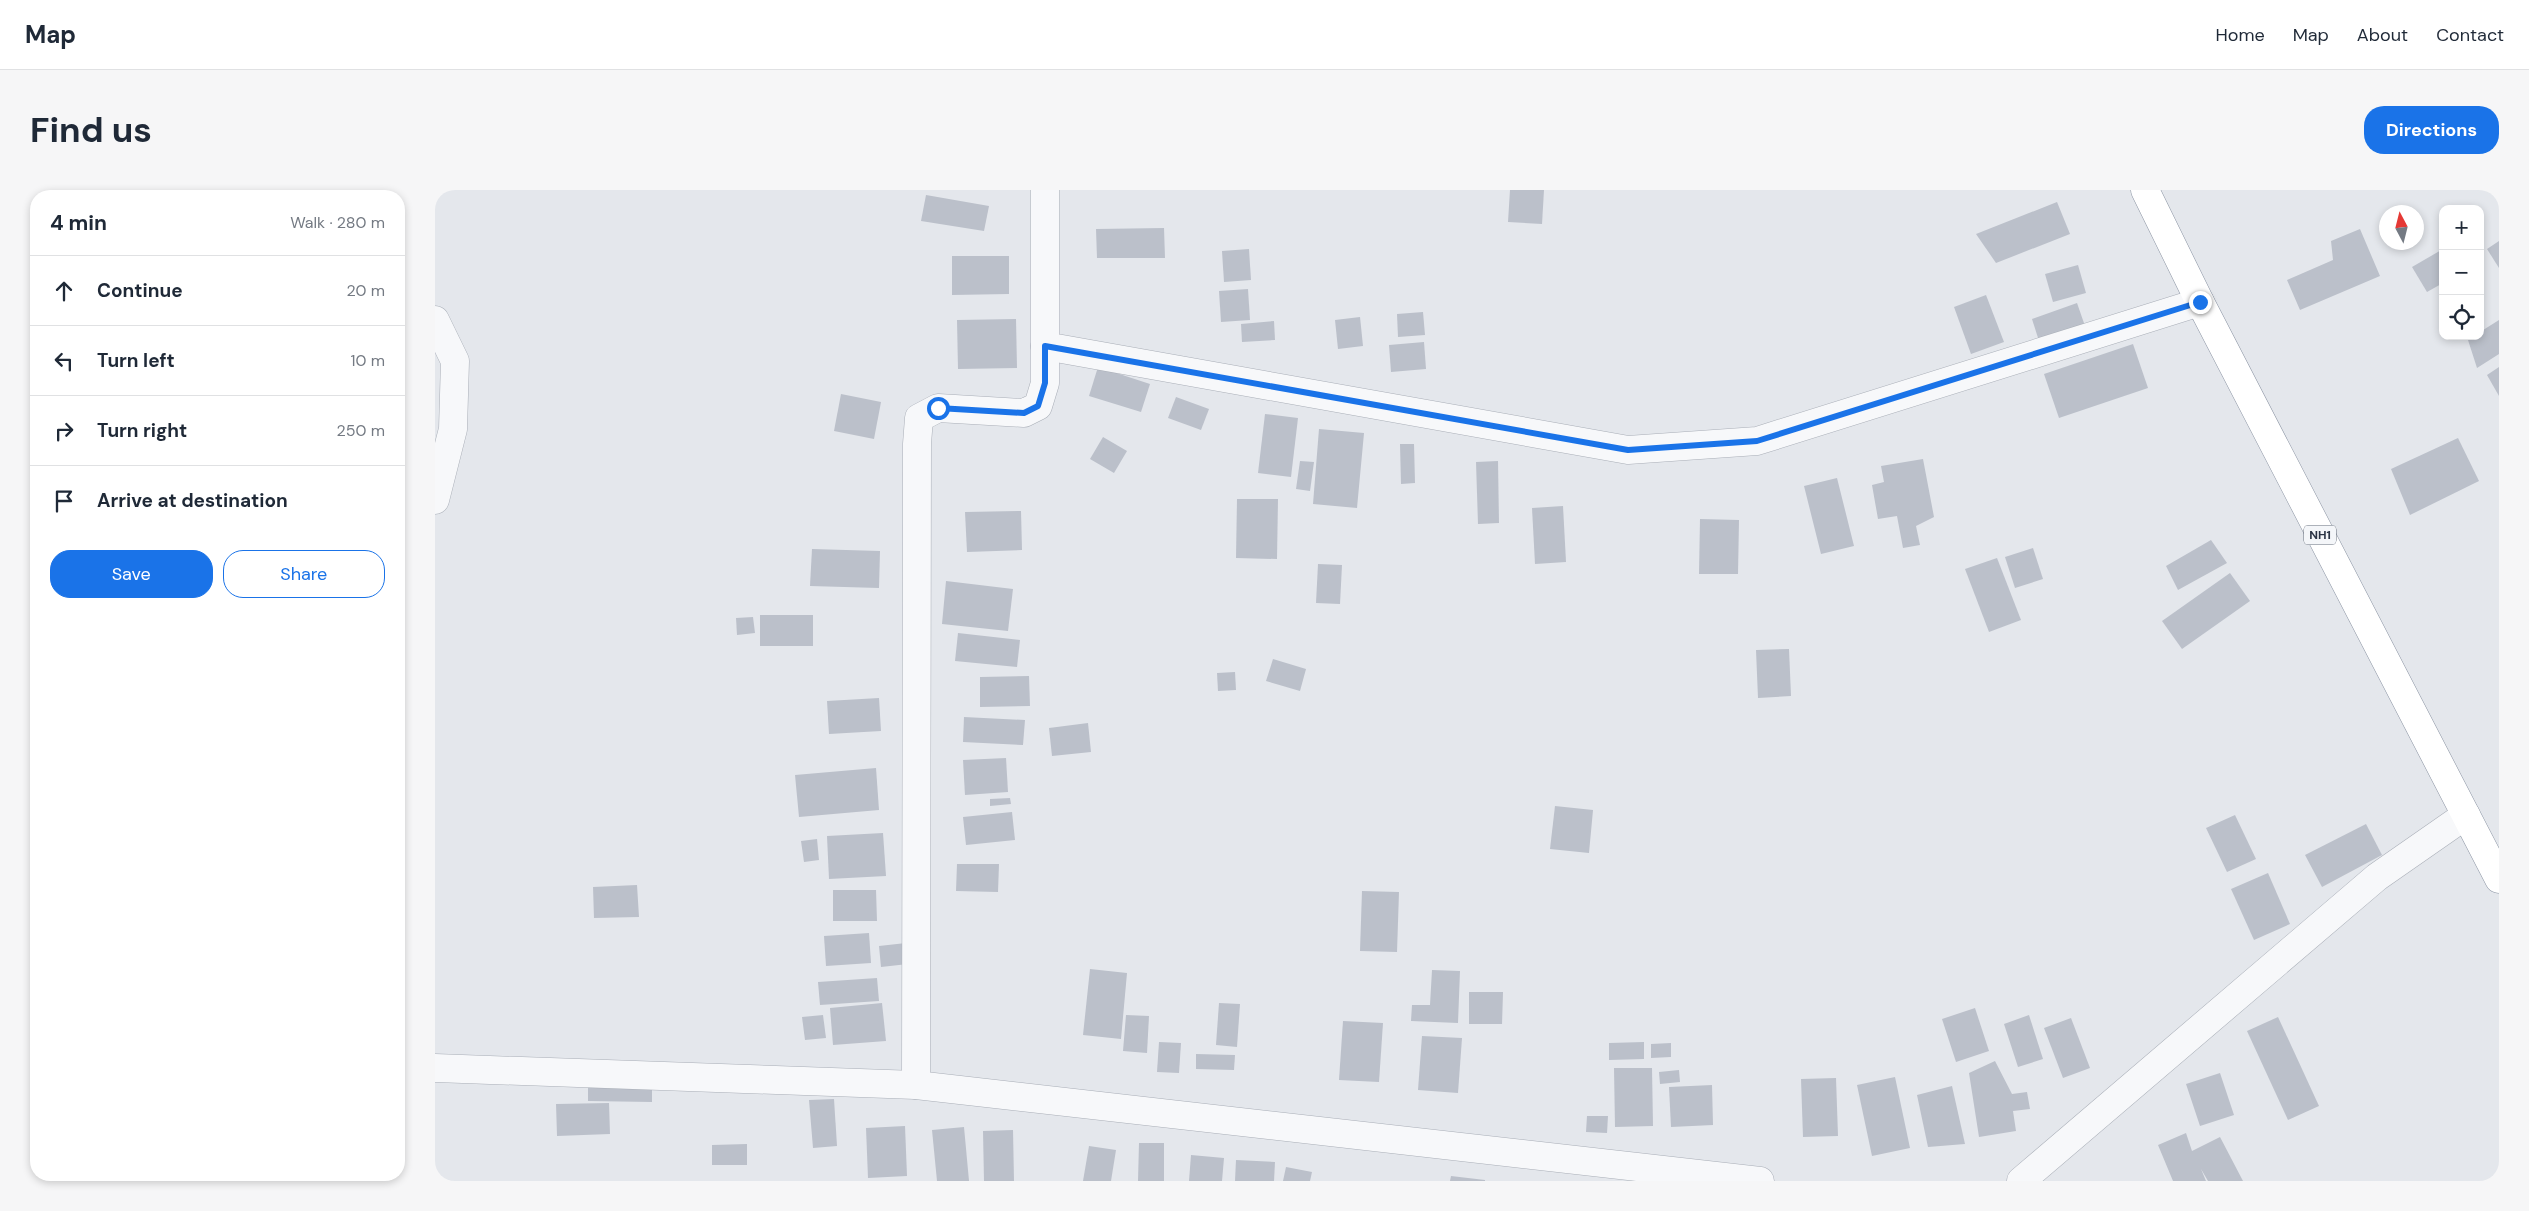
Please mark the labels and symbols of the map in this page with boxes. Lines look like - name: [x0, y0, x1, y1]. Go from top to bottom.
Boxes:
- north arrow: [2379, 205, 2424, 250]
- route end: [2189, 291, 2212, 314]
- route start: [927, 397, 950, 420]
- road number: NH1: [2304, 526, 2336, 544]

